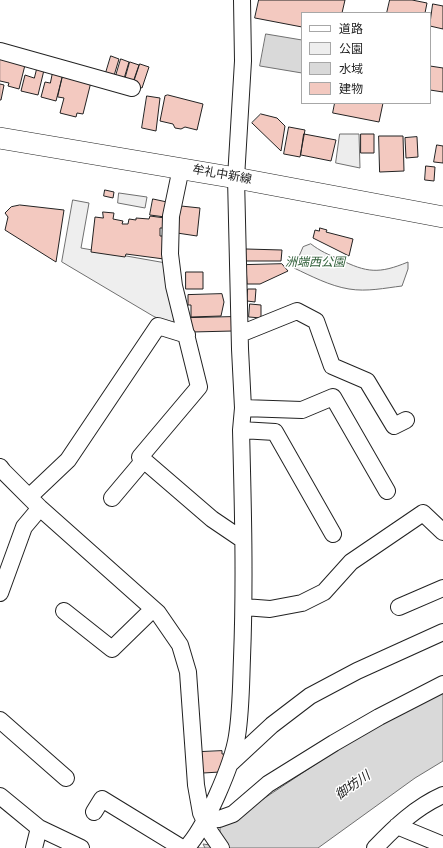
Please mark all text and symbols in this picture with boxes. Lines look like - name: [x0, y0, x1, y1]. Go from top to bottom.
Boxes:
- legend: [301, 12, 431, 104]
- text: 道路: [339, 21, 363, 37]
- text: 公園: [339, 41, 363, 57]
- text: 水域: [339, 61, 363, 77]
- text: 建物: [339, 81, 363, 97]
- street label: 牟礼中新線: [191, 163, 253, 187]
- park label: 洲端西公園: [285, 256, 345, 270]
- water label: 御坊川: [333, 768, 373, 804]

